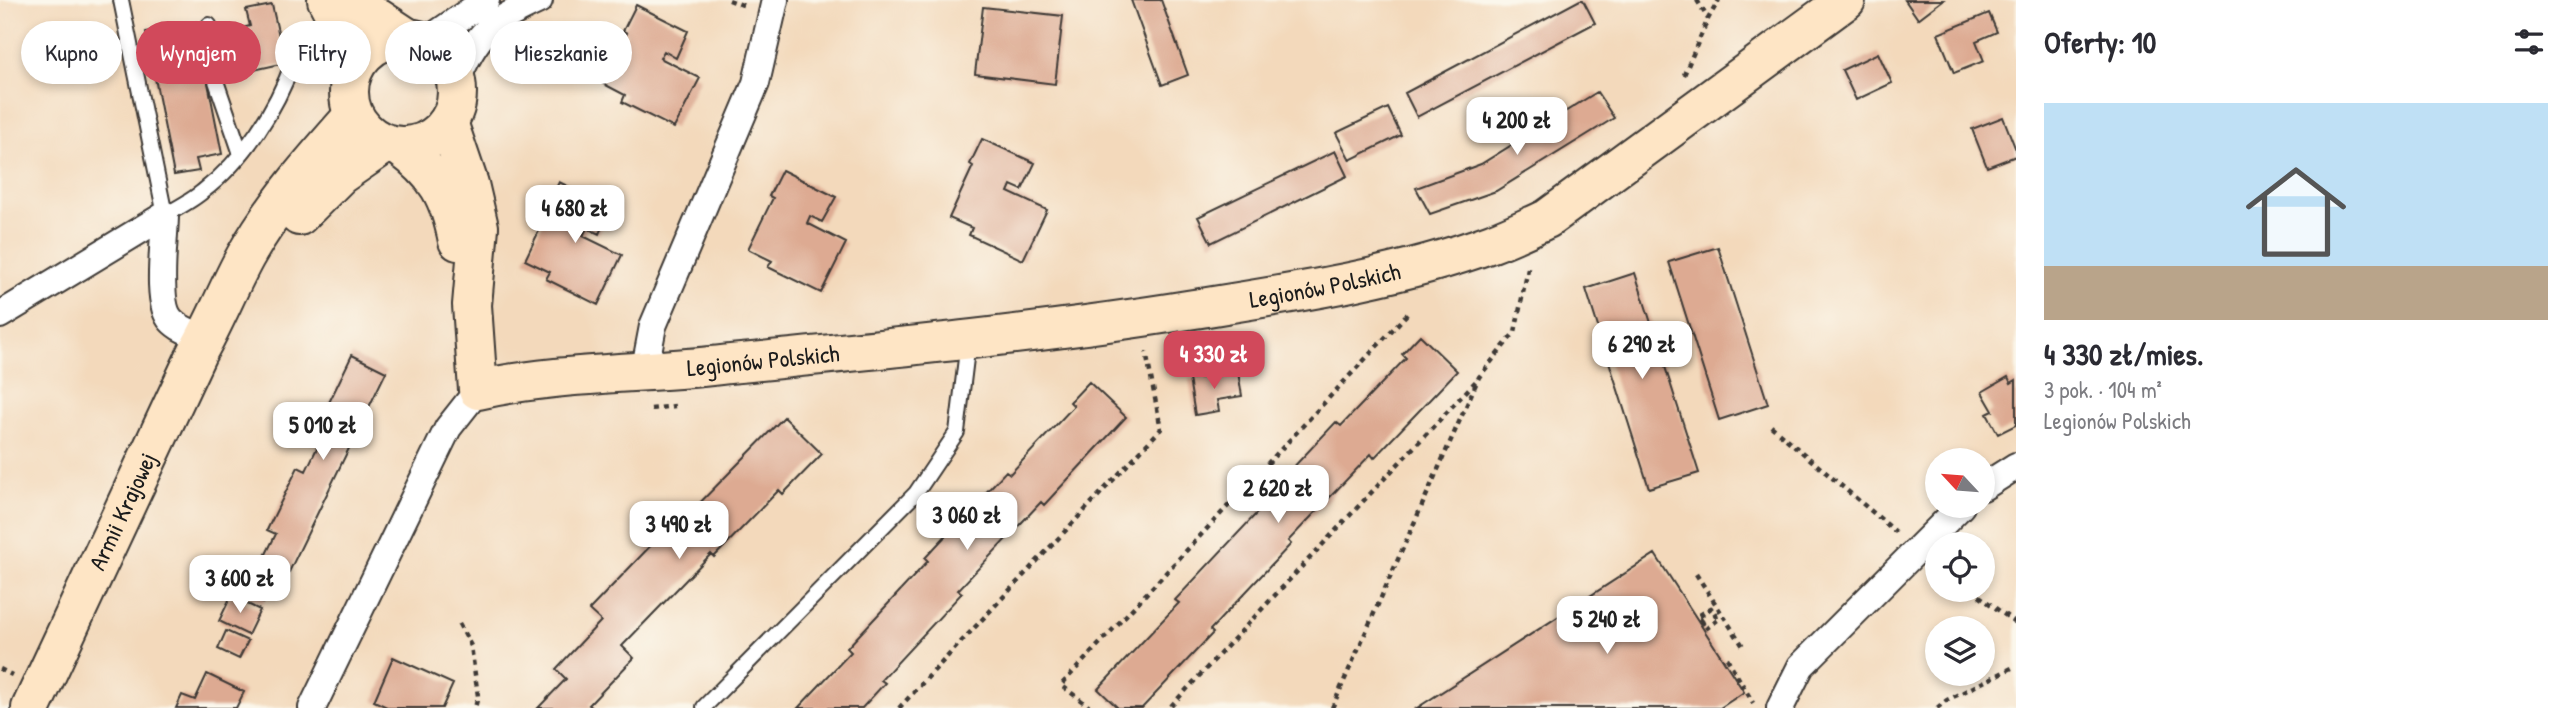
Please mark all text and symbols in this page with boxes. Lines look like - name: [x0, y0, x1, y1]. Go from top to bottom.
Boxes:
- chip: Kupno: [21, 21, 122, 84]
- chip: Wynajem: [136, 21, 261, 84]
- chip: Filtry: [275, 21, 371, 84]
- chip: Nowe: [385, 21, 476, 84]
- chip: Mieszkanie: [490, 21, 632, 84]
- text: Oferty: 10: [2044, 22, 2156, 62]
- icon: filters: [2510, 23, 2548, 61]
- pin: 4 200 zł: [1445, 97, 1589, 157]
- text: 4 200 zł: [1482, 104, 1552, 135]
- icon: home: [2233, 149, 2359, 275]
- pin: 4 680 zł: [503, 186, 647, 245]
- text: 4 680 zł: [541, 192, 609, 223]
- street label: Legionów Polskich: [1247, 254, 1404, 315]
- pin: 6 290 zł: [1570, 322, 1714, 381]
- text: 6 290 zł: [1608, 328, 1676, 359]
- pin: 4 330 zł: [1142, 332, 1286, 391]
- text: 4 330 zł/mies.: [2044, 334, 2203, 374]
- street label: Legionów Polskich: [686, 336, 841, 383]
- text: 4 330 zł: [1180, 338, 1248, 369]
- text: 3 pok. · 104 m²: [2044, 374, 2162, 405]
- pin: 5 010 zł: [251, 402, 395, 462]
- text: Legionów Polskich: [2044, 405, 2191, 436]
- text: 5 010 zł: [289, 409, 357, 440]
- street label: Armii Krajowej: [81, 447, 163, 575]
- north arrow: [1925, 448, 1995, 518]
- map controls: [1925, 448, 1995, 686]
- pin: 2 620 zł: [1206, 466, 1350, 525]
- text: 2 620 zł: [1243, 472, 1313, 503]
- pin: 3 060 zł: [895, 492, 1039, 552]
- text: 3 060 zł: [932, 499, 1002, 530]
- pin: 3 490 zł: [607, 502, 751, 561]
- text: 3 490 zł: [646, 508, 712, 539]
- button: locate: [1925, 532, 1995, 602]
- pin: 3 600 zł: [168, 556, 312, 615]
- text: 3 600 zł: [205, 562, 275, 593]
- pin: 5 240 zł: [1535, 596, 1679, 656]
- text: 5 240 zł: [1573, 603, 1641, 634]
- button: layers: [1925, 616, 1995, 686]

